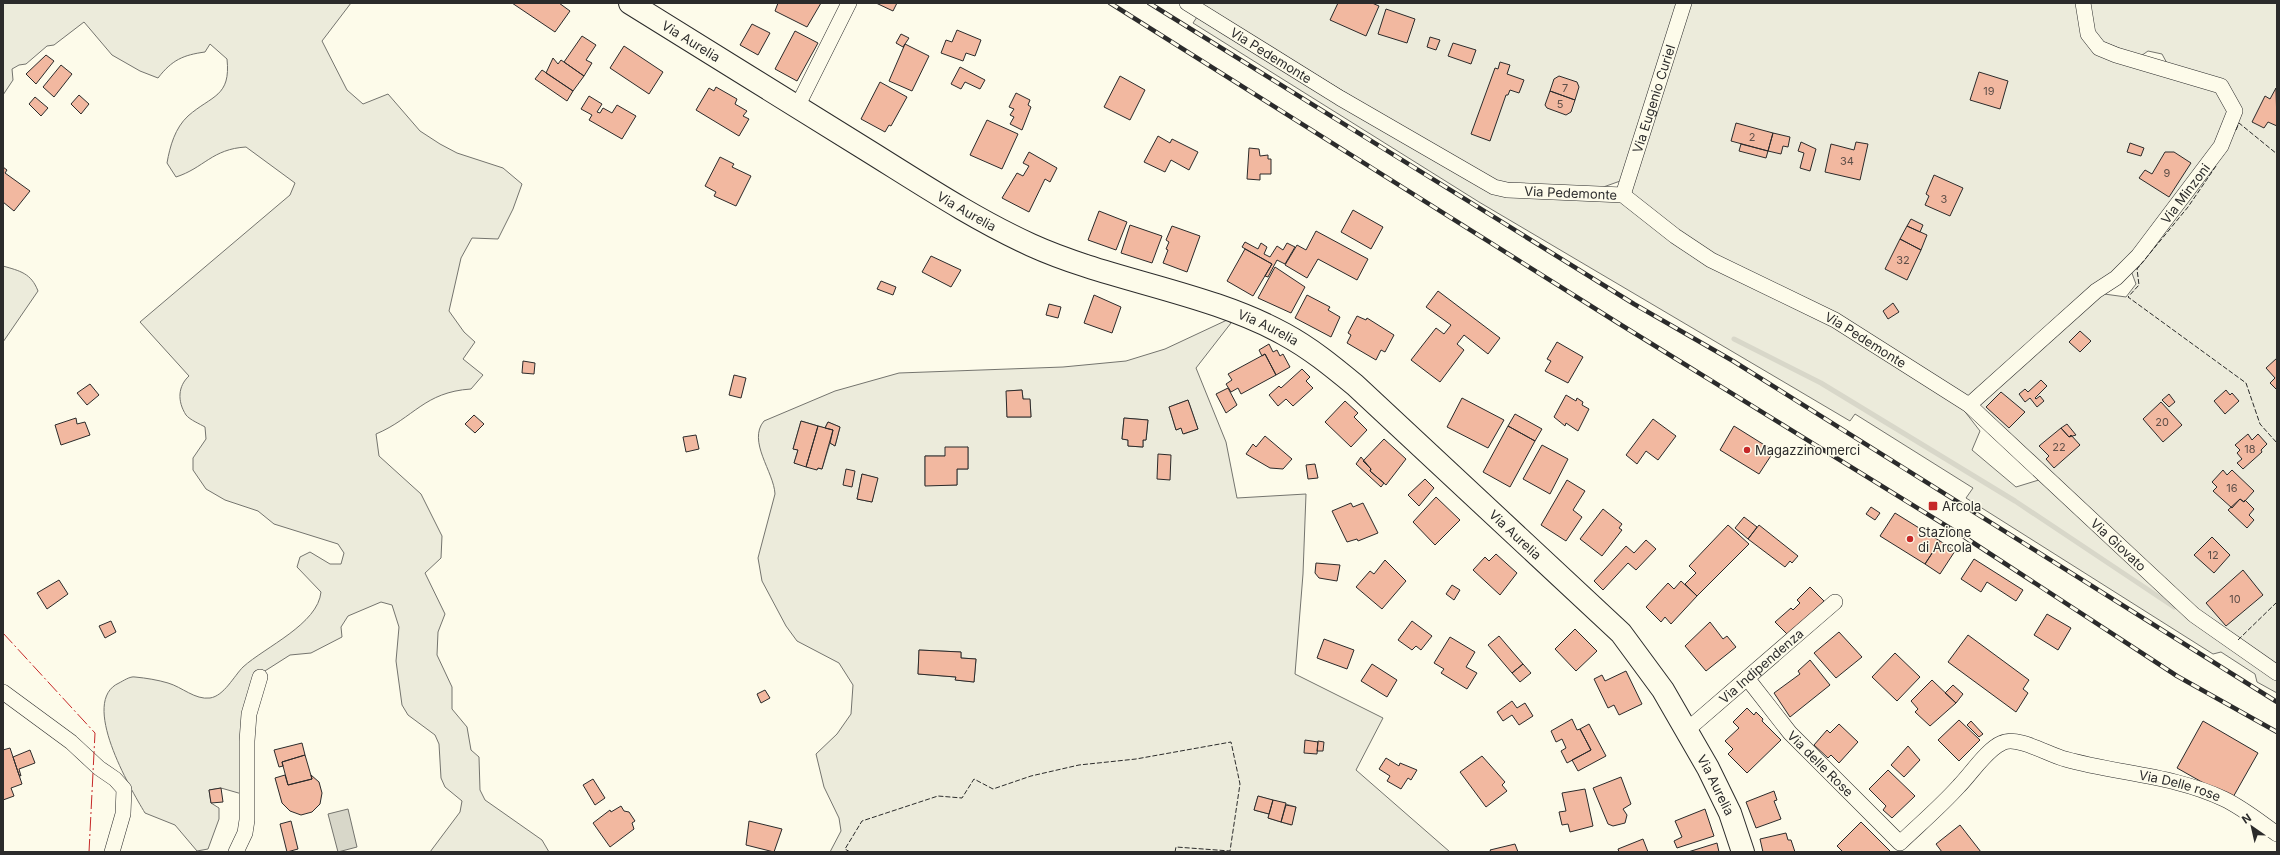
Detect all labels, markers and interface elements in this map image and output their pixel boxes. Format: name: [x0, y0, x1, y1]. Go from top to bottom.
street label: Via Aurelia: [659, 17, 723, 65]
street label: Via Pedemonte: [1227, 24, 1315, 87]
street label: Via Eugenio Curiel: [1629, 43, 1678, 155]
house number: 7: [1562, 81, 1568, 95]
house number: 19: [1983, 84, 1995, 98]
house number: 5: [1557, 97, 1564, 111]
house number: 2: [1749, 130, 1755, 144]
house number: 34: [1840, 154, 1854, 168]
street label: Via Minzoni: [2157, 160, 2213, 227]
house number: 9: [2164, 166, 2171, 180]
street label: Via Pedemonte: [1524, 183, 1617, 203]
street label: Via Aurelia: [934, 188, 999, 234]
house number: 3: [1941, 192, 1948, 206]
house number: 32: [1896, 253, 1910, 267]
street label: Via Aurelia: [1236, 306, 1302, 349]
street label: Via Pedemonte: [1822, 308, 1909, 371]
house number: 20: [2155, 415, 2169, 429]
house number: 22: [2052, 440, 2066, 454]
place label: Magazzino merci: [1755, 442, 1860, 458]
house number: 18: [2244, 442, 2256, 456]
marker: Magazzino merci: [1742, 445, 1752, 455]
house number: 16: [2226, 481, 2238, 495]
place label: Arcola: [1942, 498, 1981, 514]
marker: Arcola: [1927, 500, 1939, 512]
street label: Via Aurelia: [1486, 506, 1545, 563]
street label: Via Giovato: [2088, 515, 2150, 575]
place label: Stazione di Arcola: [1918, 524, 1972, 555]
marker: Stazione di Arcola: [1905, 534, 1915, 544]
house number: 12: [2207, 548, 2219, 562]
house number: 10: [2229, 592, 2241, 606]
street label: Via Indipendenza: [1716, 625, 1807, 707]
street label: Via delle Rose: [1784, 727, 1857, 800]
street label: Via Aurelia: [1694, 752, 1738, 818]
street label: Via Delle rose: [2138, 767, 2223, 805]
north arrow: [2232, 807, 2272, 847]
text: N: [2239, 811, 2254, 827]

